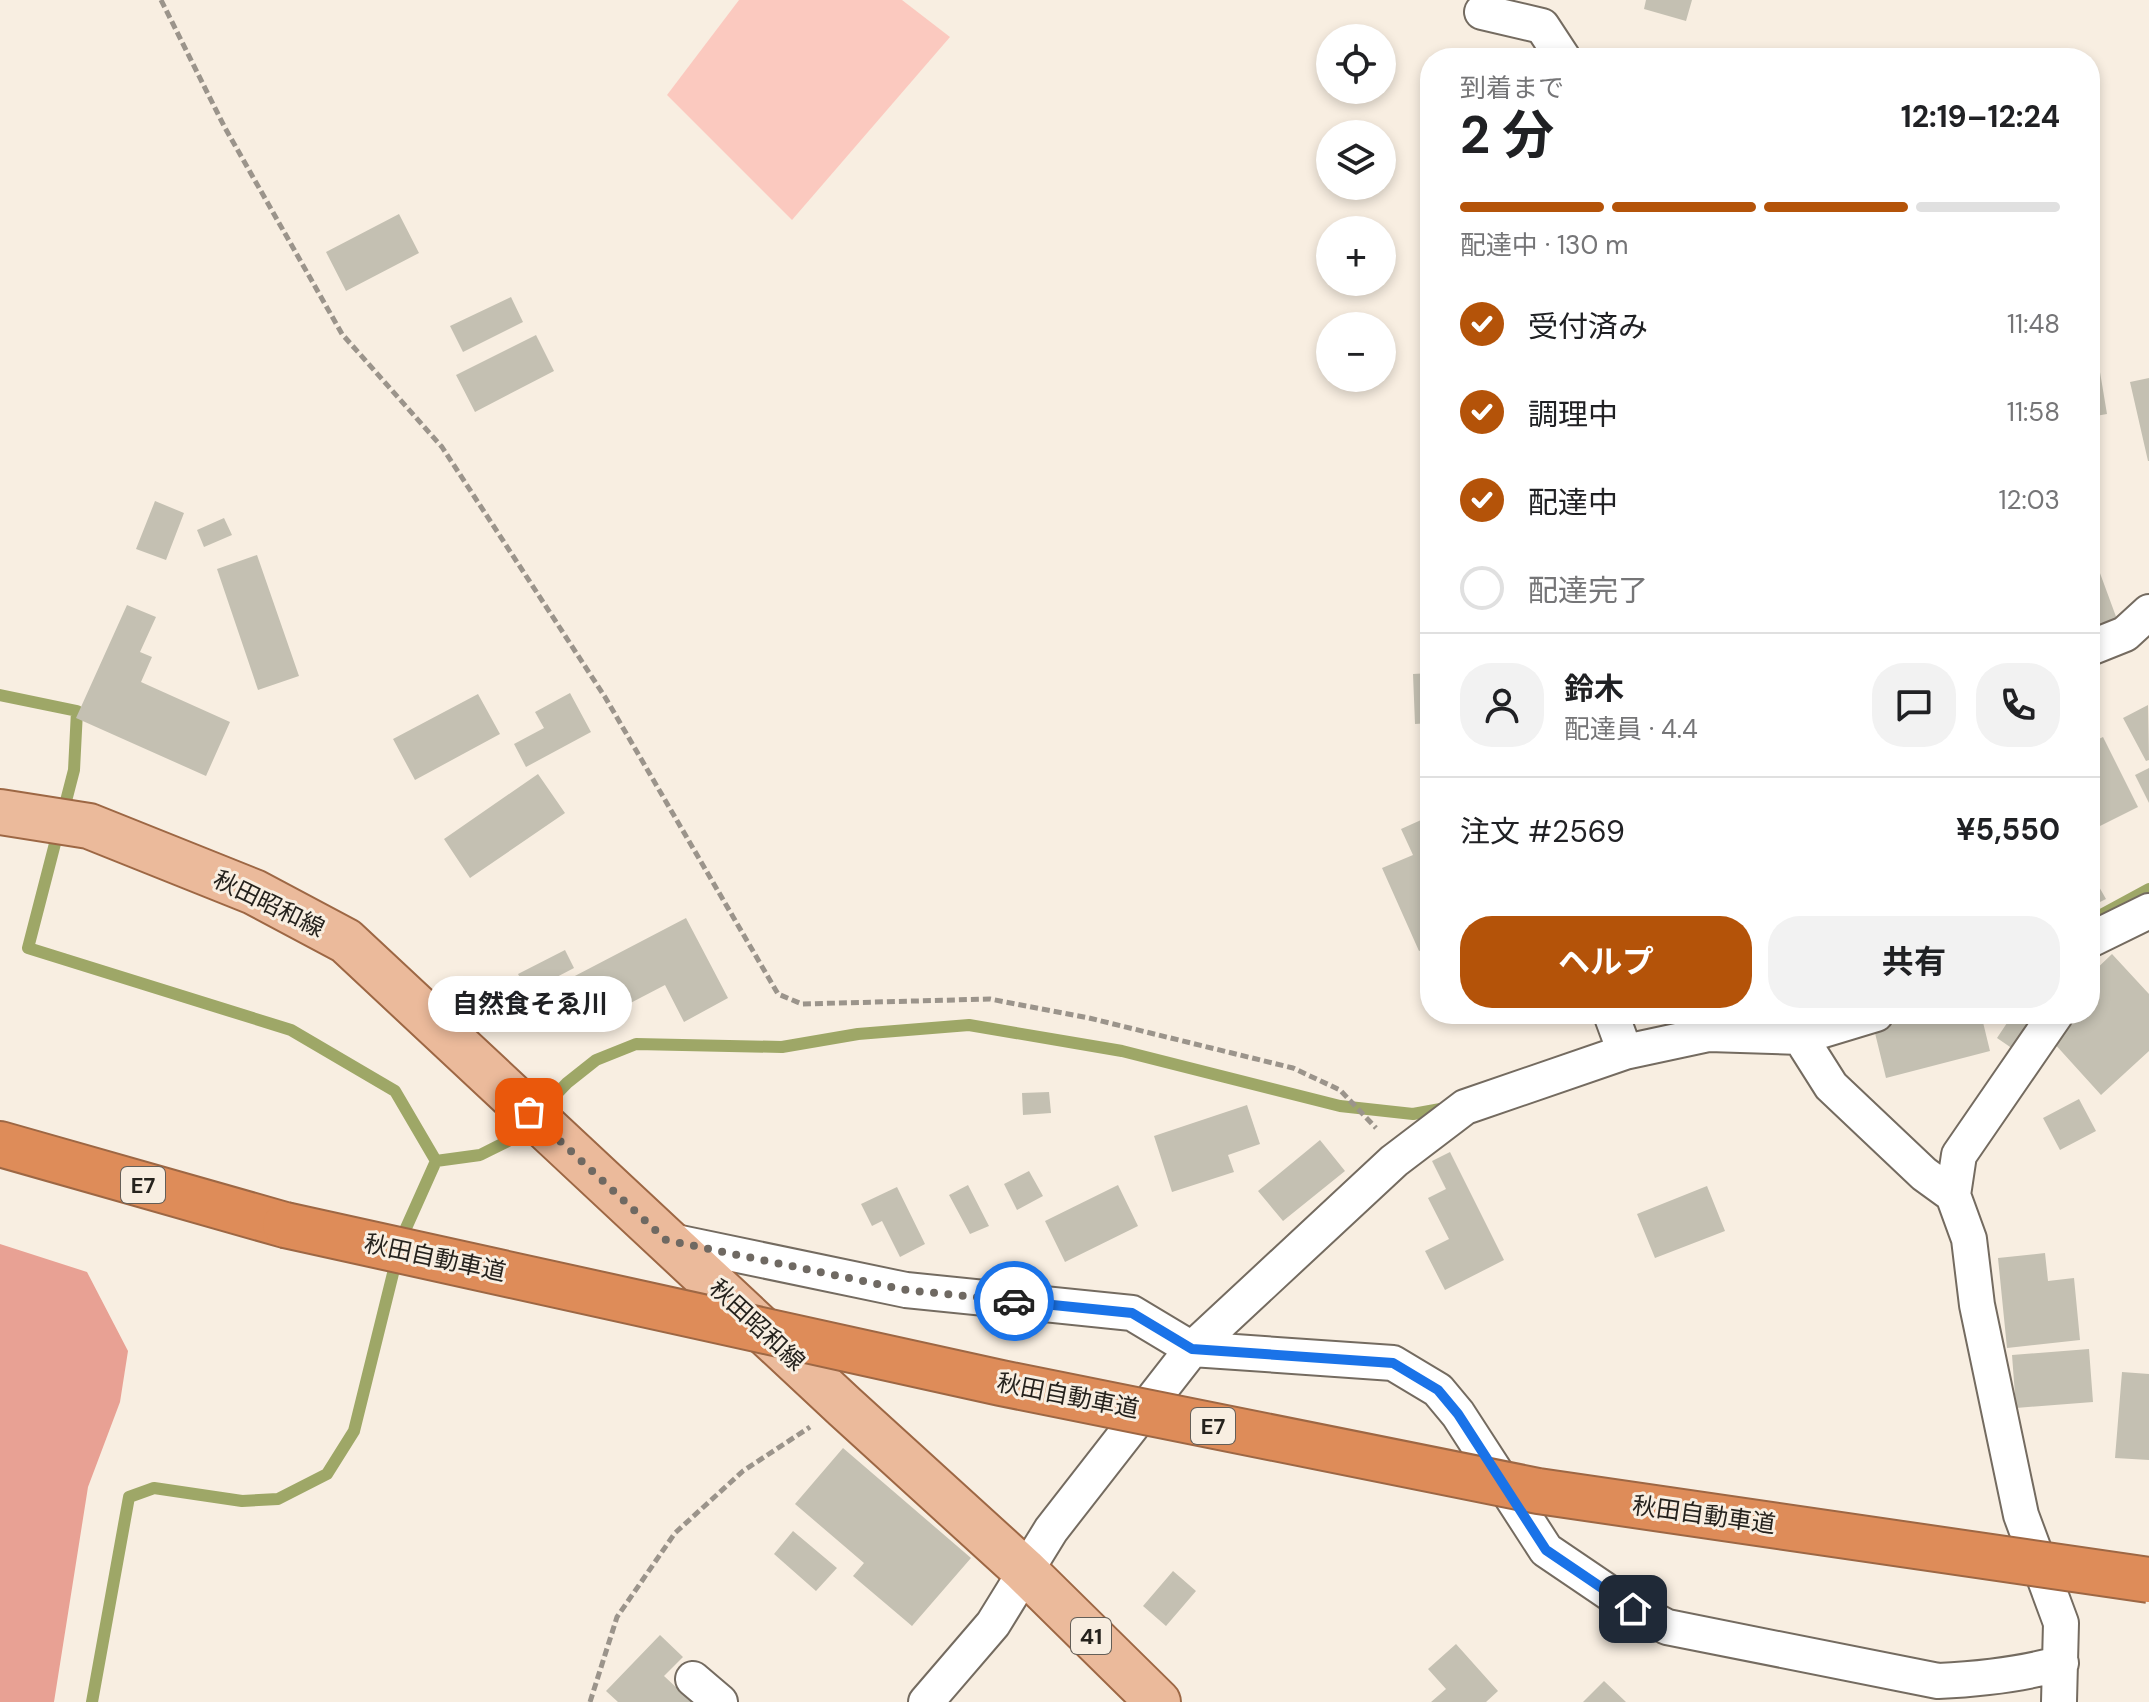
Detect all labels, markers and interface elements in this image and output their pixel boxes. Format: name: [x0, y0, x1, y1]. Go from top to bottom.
map controls: [1316, 24, 1396, 392]
button: locate: [1316, 24, 1396, 104]
text: 到着まで: [1460, 71, 1564, 105]
text: 12:19–12:24: [1901, 97, 2060, 136]
text: 2 分: [1460, 101, 1554, 169]
button: layers: [1316, 120, 1396, 200]
button: +: [1316, 216, 1396, 296]
text: 配達中 · 130 m: [1460, 228, 1628, 262]
icon: check: [1460, 302, 1504, 346]
text: 受付済み: [1528, 307, 1648, 346]
text: 11:48: [2007, 307, 2060, 341]
button: −: [1316, 312, 1396, 392]
icon: check: [1460, 390, 1504, 434]
text: 調理中: [1528, 395, 1618, 434]
text: 11:58: [2007, 395, 2060, 429]
icon: check: [1460, 478, 1504, 522]
text: 配達中: [1528, 483, 1618, 522]
text: 12:03: [1999, 483, 2060, 517]
text: 配達完了: [1528, 571, 1648, 610]
button: person: [1460, 663, 1544, 747]
button: chat: [1872, 663, 1956, 747]
button: phone: [1976, 663, 2060, 747]
text: 鈴木: [1564, 669, 1624, 708]
text: 配達員 · 4.4: [1564, 712, 1698, 746]
text: ¥5,550: [1956, 810, 2060, 849]
text: 注文 #2569: [1460, 812, 1625, 851]
street label: 秋田昭和線: [208, 863, 330, 944]
button: ヘルプ: [1460, 916, 1752, 1008]
button: 共有: [1768, 916, 2060, 1008]
callout: 自然食そゑ川: [427, 976, 631, 1032]
text: 自然食そゑ川: [452, 987, 608, 1021]
pin: [495, 1078, 563, 1146]
icon: bag: [507, 1090, 551, 1134]
road number: E7: [121, 1167, 165, 1203]
street label: 秋田自動車道: [361, 1227, 509, 1288]
courier: [974, 1261, 1054, 1341]
street label: 秋田昭和線: [703, 1272, 812, 1377]
icon: car: [992, 1279, 1036, 1323]
street label: 秋田自動車道: [994, 1367, 1142, 1424]
road number: E7: [1191, 1408, 1235, 1444]
street label: 秋田自動車道: [1631, 1489, 1778, 1540]
pin: [1599, 1575, 1667, 1643]
icon: home: [1611, 1587, 1655, 1631]
road number: 41: [1071, 1618, 1111, 1654]

